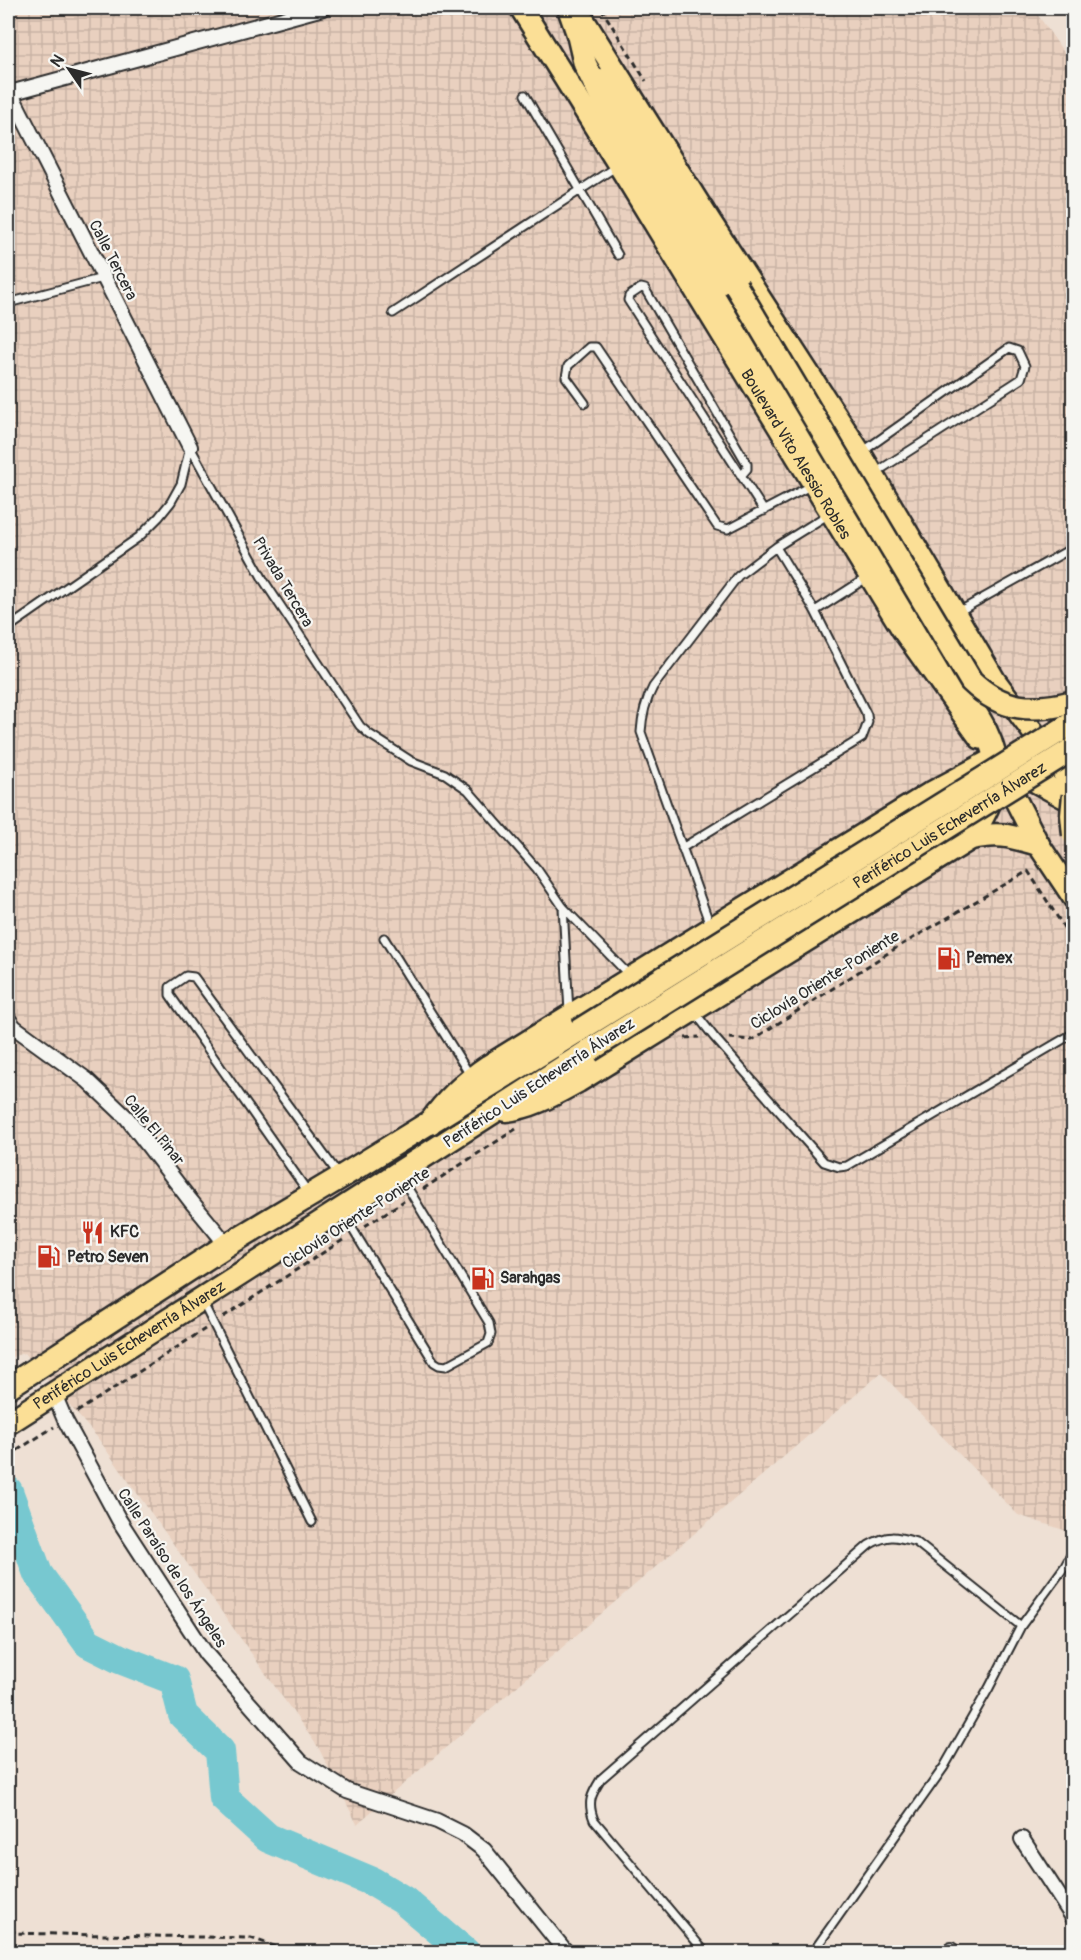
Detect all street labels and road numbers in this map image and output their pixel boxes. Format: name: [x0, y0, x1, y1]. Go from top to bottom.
street label: Calle Tercera: [84, 217, 142, 303]
street label: Boulevard Vito Alessio Robles: [736, 366, 855, 543]
street label: Privada Tercera: [248, 533, 318, 631]
street label: Periférico Luis Echeverría Álvarez: [849, 758, 1050, 893]
street label: Ciclovía Oriente-Poniente: [747, 926, 903, 1034]
street label: Periférico Luis Echeverría Álvarez: [440, 1014, 638, 1152]
street label: Calle El Pinar: [119, 1090, 189, 1170]
street label: Ciclovía Oriente-Poniente: [279, 1163, 434, 1273]
street label: Periférico Luis Echeverría Álvarez: [29, 1276, 229, 1414]
street label: Calle Paraíso de los Ángeles: [113, 1485, 231, 1651]

